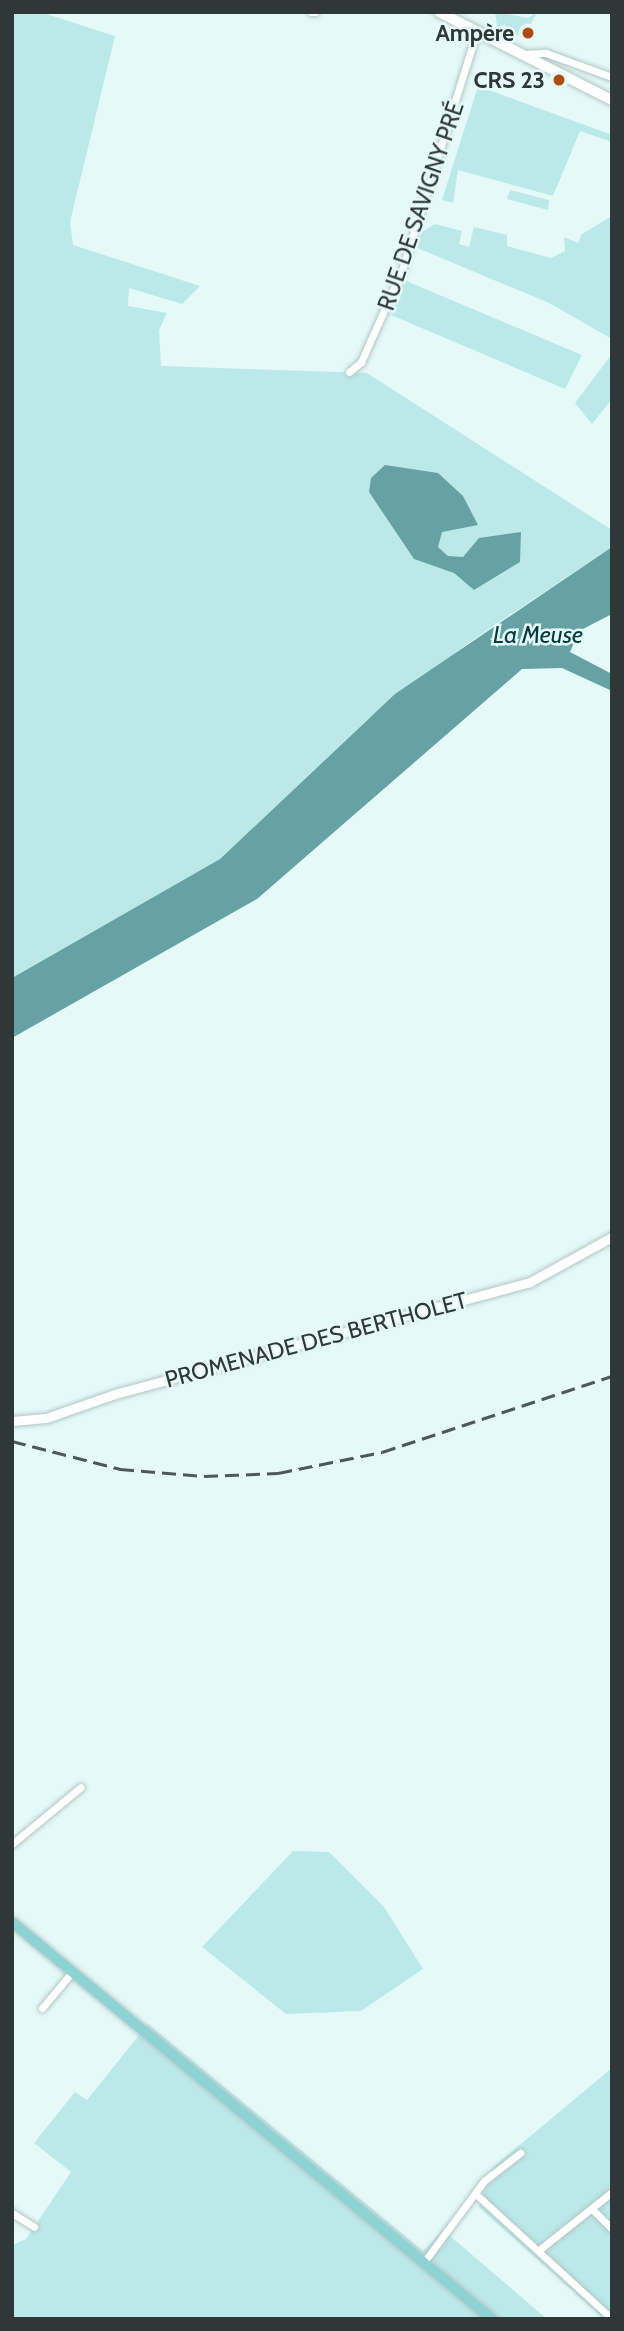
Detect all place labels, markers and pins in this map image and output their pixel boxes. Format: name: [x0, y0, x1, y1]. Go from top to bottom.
place label: Ampère: [435, 19, 514, 47]
marker: Ampère: [520, 25, 536, 41]
place label: CRS 23: [474, 66, 545, 94]
marker: CRS 23: [551, 72, 567, 88]

